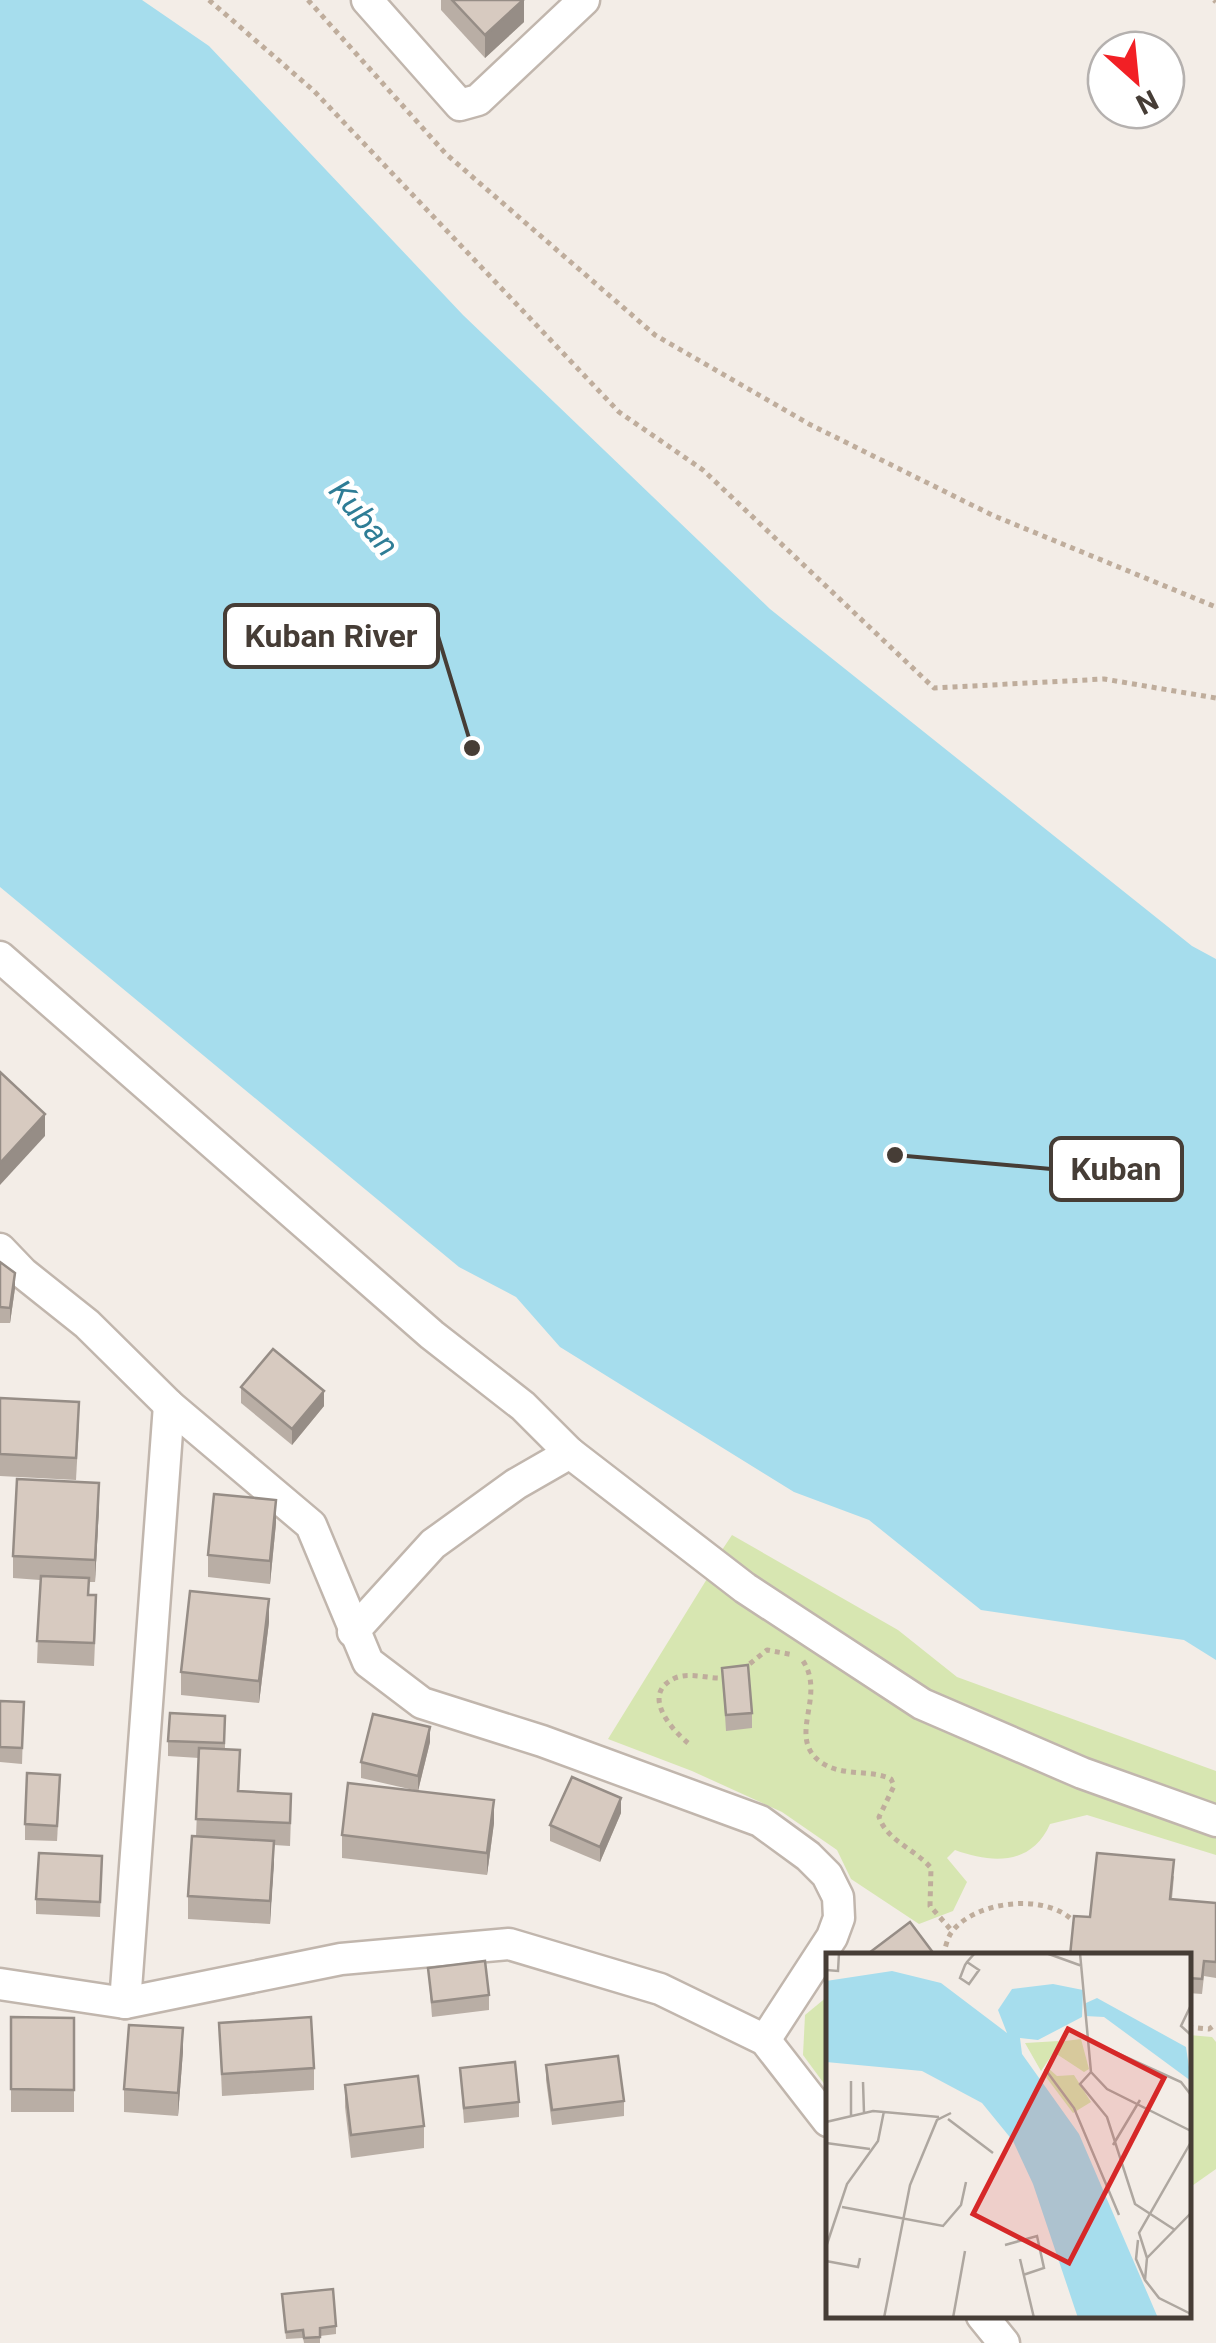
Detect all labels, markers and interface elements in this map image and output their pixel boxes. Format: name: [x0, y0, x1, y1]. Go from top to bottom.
north arrow: [1086, 30, 1186, 130]
text: N: [1131, 83, 1163, 121]
water label: Kuban: [321, 472, 407, 564]
callout: Kuban River: [225, 605, 438, 667]
text: Kuban River: [245, 617, 418, 655]
callout: Kuban: [1051, 1138, 1182, 1200]
text: Kuban: [1071, 1150, 1161, 1188]
inset map: [826, 1953, 1191, 2318]

